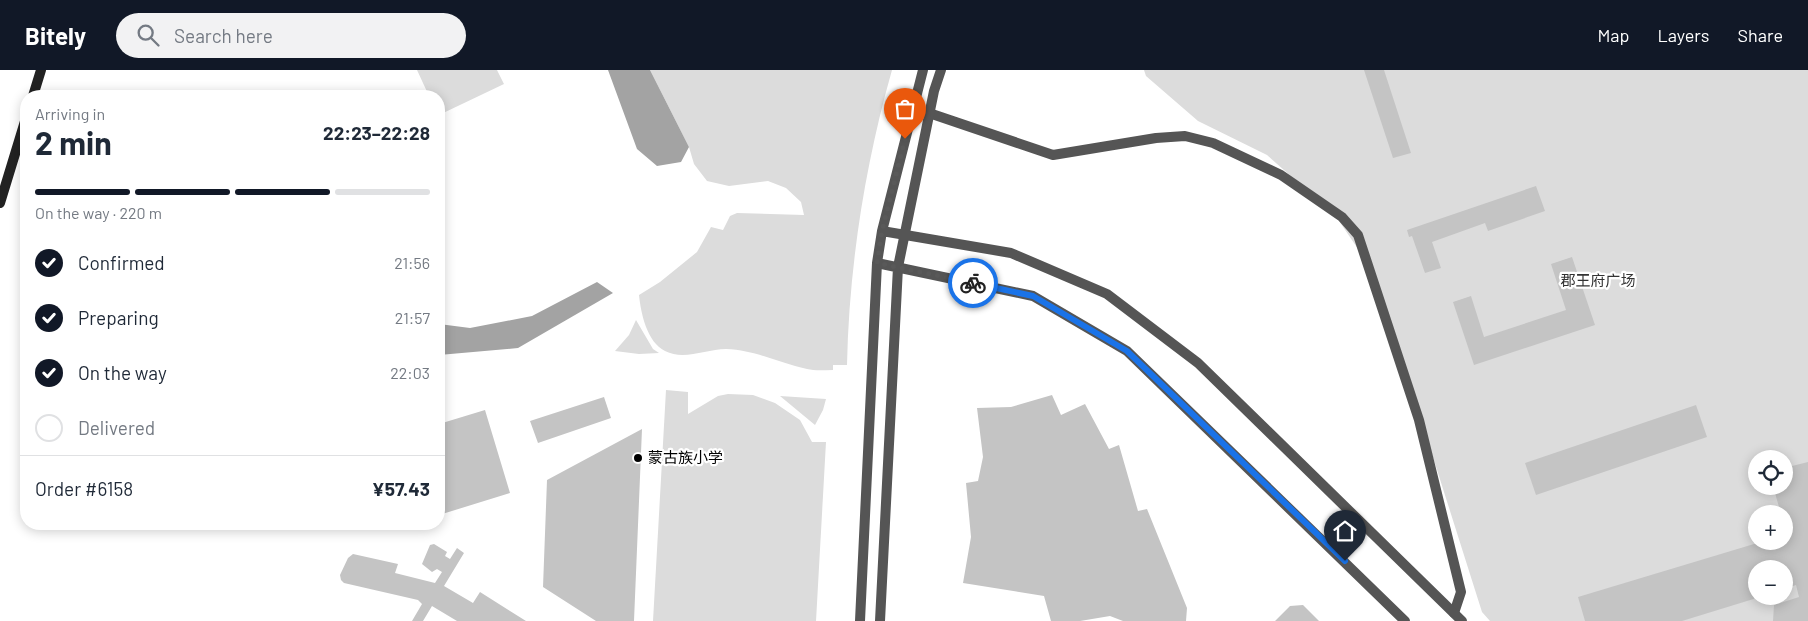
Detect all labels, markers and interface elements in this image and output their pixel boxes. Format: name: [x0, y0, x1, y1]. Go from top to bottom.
search box: [116, 13, 466, 58]
text: Bitely: [25, 21, 86, 50]
icon: search: [134, 21, 162, 49]
text: Search here: [174, 24, 273, 47]
text: Map: [1597, 24, 1629, 46]
text: Layers: [1657, 24, 1710, 46]
text: Share: [1738, 24, 1783, 46]
pin: [884, 88, 926, 139]
icon: bag: [891, 95, 919, 123]
text: Arriving in: [35, 104, 105, 123]
text: 22:23–22:28: [323, 121, 430, 144]
text: 2 min: [35, 123, 112, 161]
text: On the way · 220 m: [35, 203, 162, 222]
icon: check: [35, 249, 63, 277]
text: Confirmed: [78, 251, 165, 274]
text: 21:56: [394, 253, 430, 272]
courier: [948, 258, 998, 308]
icon: bike: [959, 269, 987, 297]
park label: 郡王府广场: [1560, 271, 1636, 289]
icon: check: [35, 304, 63, 332]
text: Preparing: [78, 306, 159, 329]
text: 21:57: [395, 308, 430, 327]
icon: check: [35, 359, 63, 387]
text: On the way: [78, 361, 167, 384]
text: 22:03: [390, 363, 430, 382]
text: Delivered: [78, 416, 155, 439]
place label: 蒙古族小学: [648, 448, 723, 466]
map controls: [1748, 450, 1793, 605]
button: locate: [1748, 450, 1793, 495]
marker: 蒙古族小学: [632, 452, 644, 464]
text: Order #6158: [35, 477, 133, 500]
text: ¥57.43: [372, 477, 430, 500]
button: +: [1748, 505, 1793, 550]
pin: [1324, 510, 1366, 561]
icon: home: [1331, 517, 1359, 545]
button: −: [1748, 560, 1793, 605]

